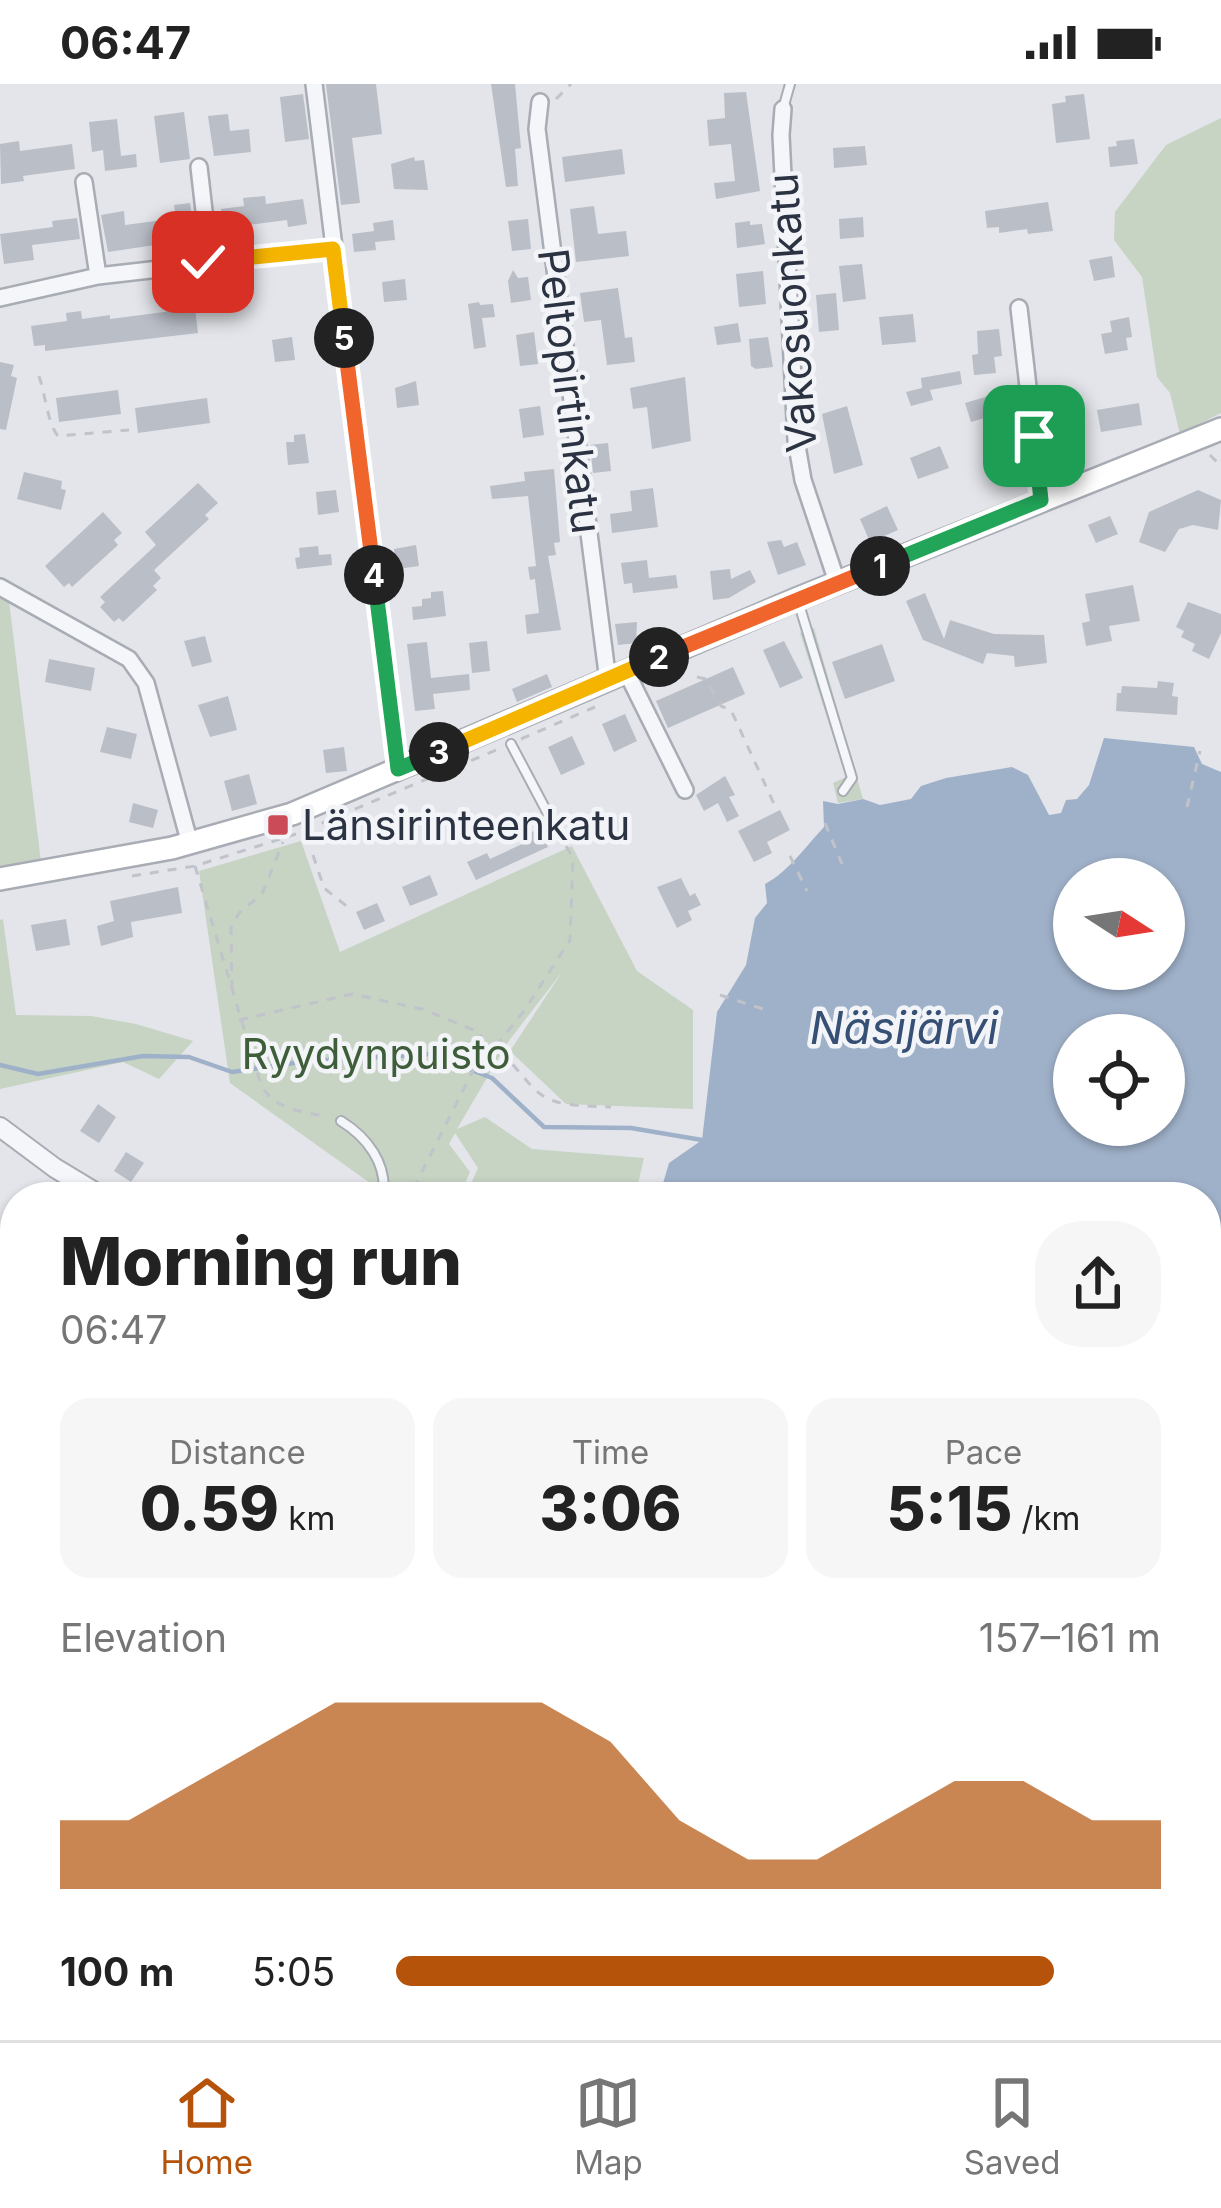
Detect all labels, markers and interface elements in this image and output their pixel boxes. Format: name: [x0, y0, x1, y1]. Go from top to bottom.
text: 06:47: [60, 15, 191, 70]
street label: Vakosuonkatu: [756, 172, 827, 454]
pin: [152, 211, 254, 313]
icon: check: [170, 229, 236, 295]
street label: Peltopirtinkatu: [528, 246, 613, 536]
pin: 5: [314, 308, 374, 368]
text: 5: [333, 318, 355, 358]
pin: [983, 385, 1085, 487]
icon: arrive: [1001, 403, 1067, 469]
pin: 1: [850, 536, 910, 596]
pin: 4: [344, 545, 404, 605]
text: 1: [873, 546, 887, 586]
text: 4: [363, 555, 385, 595]
pin: 2: [629, 627, 689, 687]
text: 2: [649, 637, 669, 677]
pin: 3: [409, 722, 469, 782]
text: 3: [428, 732, 450, 772]
place label: Länsirinteenkatu: [302, 799, 630, 850]
marker: Länsirinteenkatu: [265, 812, 291, 838]
north arrow: [1053, 858, 1185, 990]
map controls: [1053, 858, 1185, 1146]
water label: Näsijärvi: [810, 1000, 999, 1055]
button: locate: [1053, 1014, 1185, 1146]
park label: Ryydynpuisto: [241, 1028, 511, 1079]
text: Morning run: [60, 1221, 462, 1301]
button: share: [1035, 1221, 1161, 1347]
text: 06:47: [60, 1306, 167, 1353]
text: Distance: [169, 1432, 306, 1472]
text: Time: [572, 1432, 649, 1472]
text: Pace: [945, 1432, 1022, 1472]
text: 0.59: [140, 1472, 279, 1544]
text: 3:06: [540, 1472, 681, 1544]
text: 5:15: [886, 1472, 1012, 1544]
text: km: [279, 1498, 335, 1538]
text: /km: [1012, 1498, 1081, 1538]
text: Elevation: [60, 1614, 227, 1661]
text: 157–161 m: [979, 1614, 1161, 1661]
text: 100 m: [60, 1948, 174, 1995]
text: 5:05: [252, 1948, 335, 1995]
tab: Home: [161, 2070, 253, 2182]
tab: Map: [574, 2070, 643, 2182]
tab: Saved: [964, 2070, 1060, 2182]

